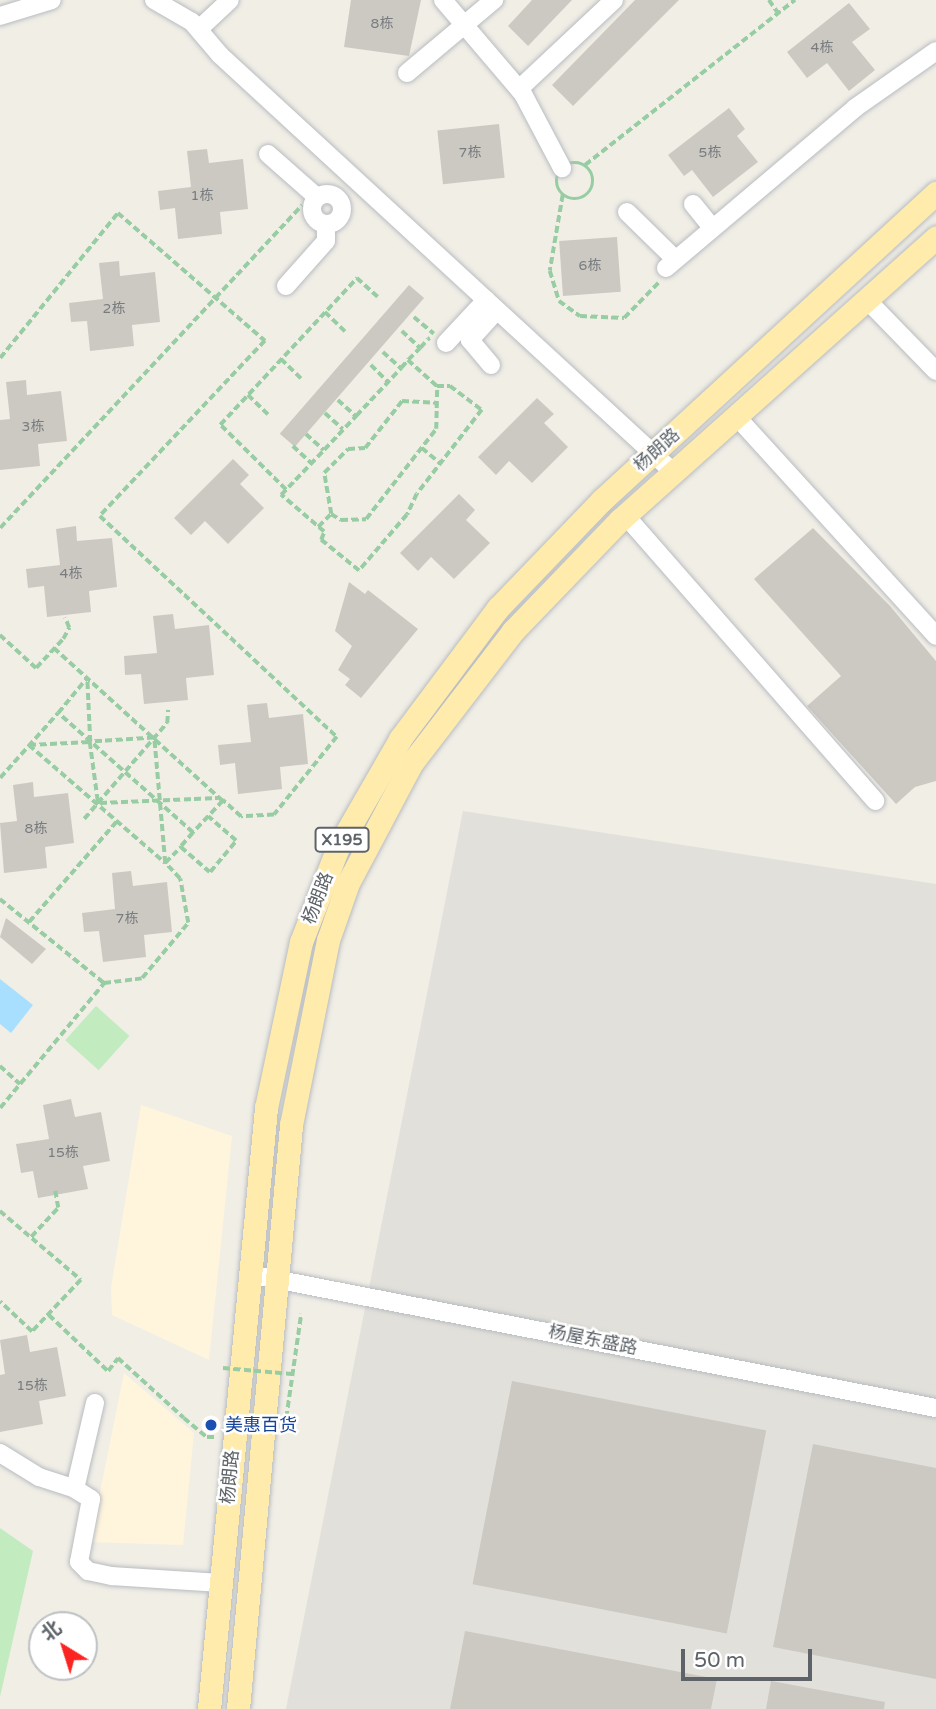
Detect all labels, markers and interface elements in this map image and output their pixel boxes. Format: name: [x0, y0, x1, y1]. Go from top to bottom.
house number: 8栋: [371, 16, 393, 32]
house number: 4栋: [811, 40, 833, 56]
house number: 7栋: [459, 145, 481, 161]
house number: 5栋: [699, 145, 721, 161]
house number: 1栋: [191, 188, 213, 204]
house number: 6栋: [579, 258, 601, 274]
house number: 2栋: [103, 301, 125, 317]
house number: 3栋: [22, 419, 44, 435]
street label: 杨朗路: [630, 424, 684, 476]
house number: 4栋: [60, 566, 82, 582]
house number: 8栋: [25, 821, 47, 837]
road number: X195: [314, 828, 370, 852]
street label: 杨朗路: [298, 869, 338, 927]
house number: 7栋: [116, 911, 138, 927]
house number: 15栋: [47, 1145, 79, 1161]
street label: 杨屋东盛路: [547, 1321, 639, 1359]
house number: 15栋: [16, 1378, 48, 1394]
place label: 美惠百货: [225, 1414, 297, 1436]
marker: 美惠百货: [203, 1417, 219, 1433]
street label: 杨朗路: [217, 1449, 243, 1505]
north arrow: [28, 1611, 98, 1681]
text: 北: [37, 1617, 66, 1646]
scale bar: [684, 1636, 815, 1680]
text: 50 m: [694, 1648, 745, 1673]

